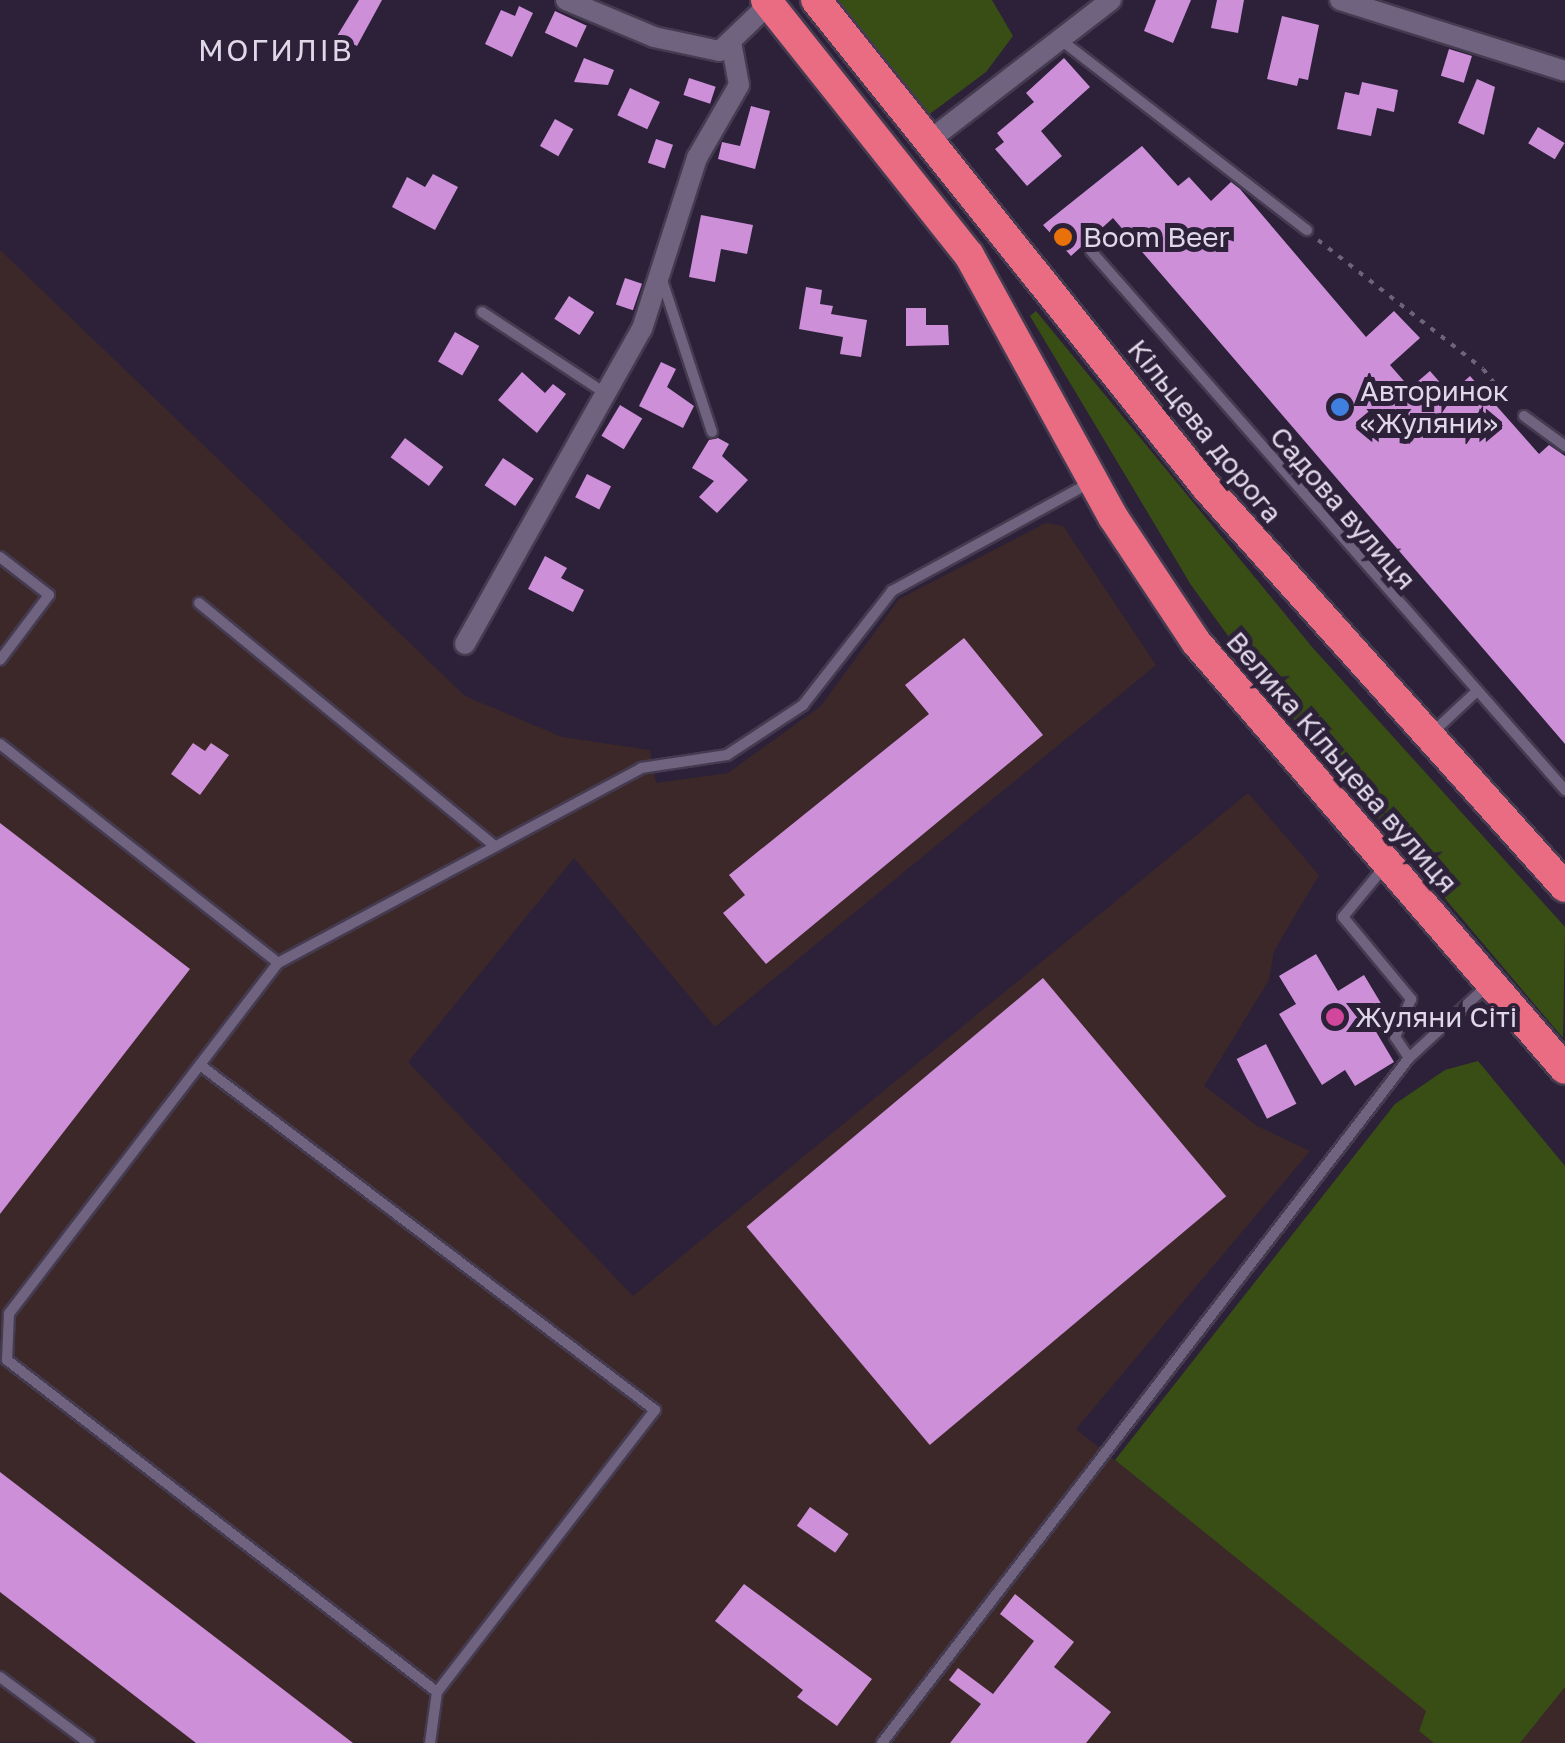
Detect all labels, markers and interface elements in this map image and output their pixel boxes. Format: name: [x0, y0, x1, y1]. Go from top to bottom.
district label: МОГИЛІВ: [198, 32, 354, 68]
place label: Boom Beer: [1083, 220, 1229, 254]
marker: Boom Beer: [1052, 226, 1074, 248]
street label: Кільцева дорога: [1121, 332, 1289, 530]
place label: Авторинок «Жуляни»: [1360, 374, 1509, 440]
marker: Авторинок «Жуляни»: [1329, 396, 1351, 418]
street label: Садова вулиця: [1263, 420, 1423, 596]
street label: Велика Кільцева вулиця: [1220, 625, 1464, 899]
place label: Жуляни Сіті: [1355, 1000, 1517, 1034]
marker: Жуляни Сіті: [1324, 1006, 1346, 1028]

